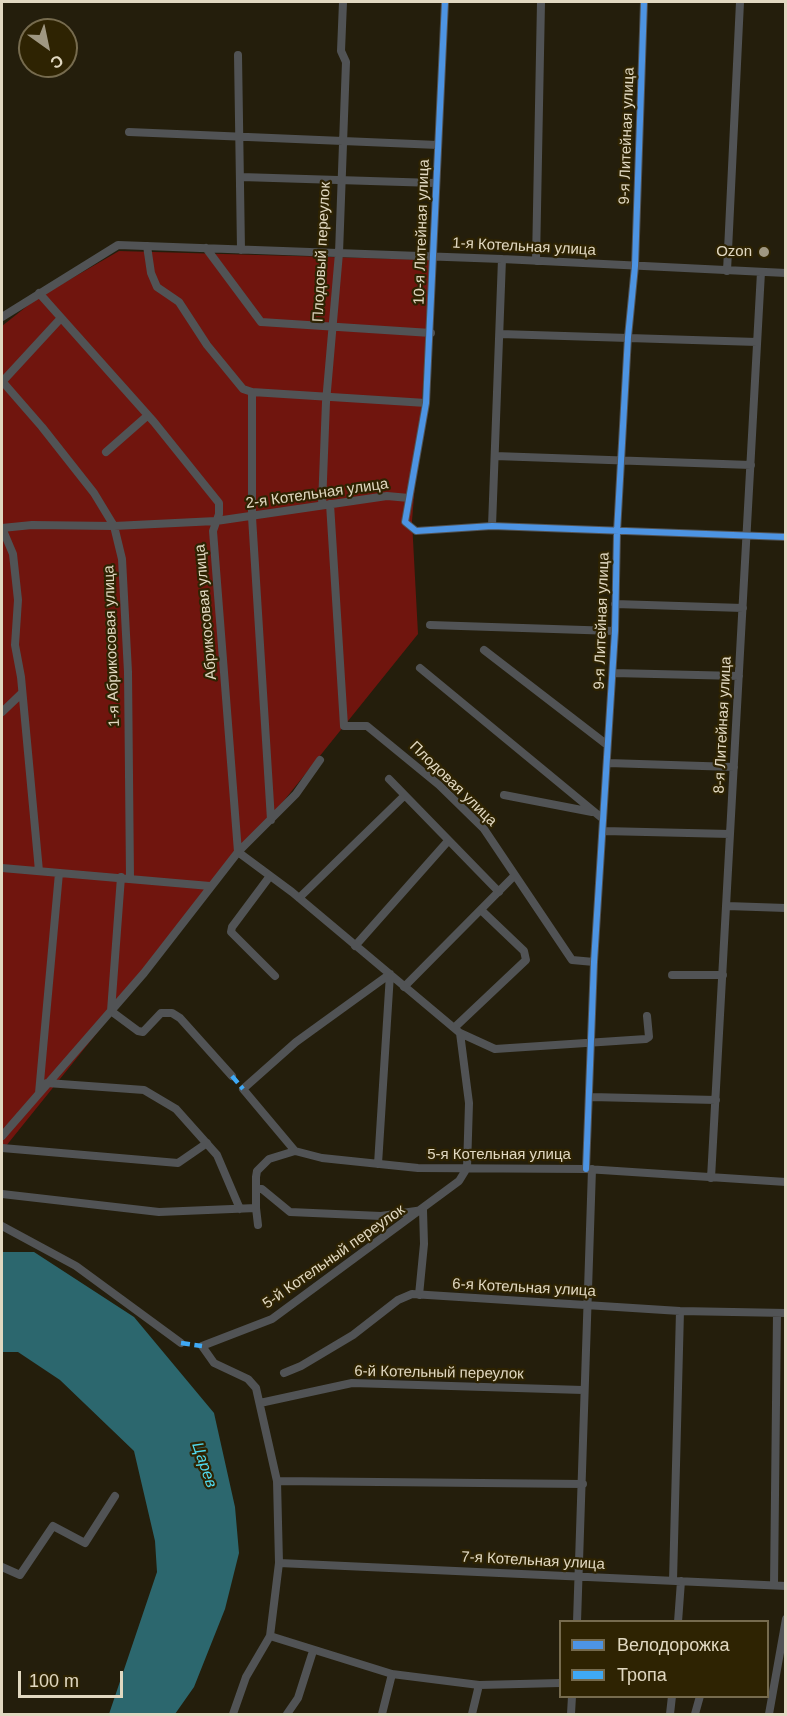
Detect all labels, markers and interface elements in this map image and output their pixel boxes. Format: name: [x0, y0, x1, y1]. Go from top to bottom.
north arrow: [18, 18, 78, 78]
text: С: [48, 52, 66, 72]
street label: 9-я Литейная улица: [616, 67, 638, 205]
street label: 10-я Литейная улица: [410, 159, 434, 305]
street label: Плодовый переулок: [309, 182, 335, 322]
street label: 1-я Котельная улица: [452, 234, 596, 260]
place label: Ozon: [716, 243, 752, 261]
marker: Ozon: [757, 245, 771, 259]
street label: 2-я Котельная улица: [245, 475, 389, 513]
street label: Абрикосовая улица: [191, 543, 221, 681]
street label: 9-я Литейная улица: [591, 552, 613, 690]
street label: 1-я Абрикосовая улица: [100, 565, 124, 727]
street label: 8-я Литейная улица: [710, 656, 736, 794]
street label: Плодовая улица: [406, 738, 500, 830]
street label: 5-я Котельная улица: [427, 1146, 571, 1164]
street label: 5-й Котельный переулок: [259, 1201, 409, 1313]
street label: 6-я Котельная улица: [452, 1275, 596, 1301]
street label: 6-й Котельный переулок: [354, 1363, 524, 1383]
water label: Царев: [187, 1440, 221, 1490]
street label: 7-я Котельная улица: [461, 1548, 605, 1574]
legend: [559, 1620, 769, 1698]
text: Велодорожка: [617, 1635, 729, 1655]
scale bar: [21, 1659, 126, 1697]
text: Тропа: [617, 1665, 667, 1685]
text: 100 m: [29, 1671, 79, 1691]

